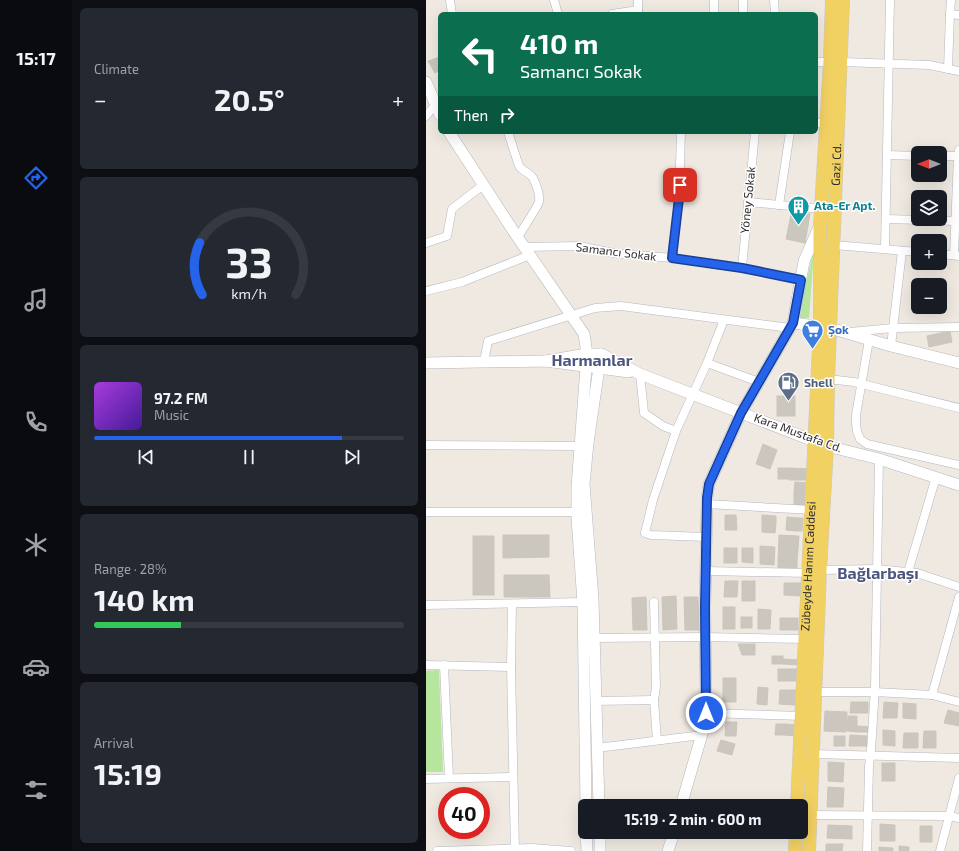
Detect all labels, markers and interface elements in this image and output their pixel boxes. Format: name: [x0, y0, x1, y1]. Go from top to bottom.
text: 410 m: [520, 26, 598, 60]
icon: left: [454, 28, 506, 80]
text: 15:17: [16, 47, 56, 69]
text: Samancı Sokak: [520, 60, 642, 82]
text: Climate: [94, 61, 139, 77]
text: 20.5°: [214, 81, 285, 117]
text: −: [94, 86, 107, 112]
text: +: [392, 86, 404, 112]
icon: right: [496, 104, 518, 126]
text: Then: [454, 106, 488, 124]
street label: Gazi Cd.: [828, 143, 843, 186]
north arrow: [911, 146, 947, 182]
map controls: [911, 146, 947, 314]
icon: directions: [22, 164, 50, 192]
street label: Yöney Sokak: [737, 166, 757, 234]
pin: [663, 168, 697, 202]
icon: arrive: [669, 174, 691, 196]
button: layers: [911, 190, 947, 226]
building icon: Ata-Er Apt.: [785, 193, 811, 226]
place label: Ata-Er Apt.: [814, 198, 875, 212]
button: +: [911, 234, 947, 270]
text: 33: [225, 236, 273, 286]
street label: Samancı Sokak: [575, 239, 657, 263]
button: −: [911, 278, 947, 314]
text: km/h: [231, 284, 267, 301]
icon: music: [22, 286, 50, 314]
supermarket icon: Şok: [800, 317, 826, 350]
place label: Şok: [828, 322, 849, 337]
district label: Harmanlar: [551, 350, 633, 369]
fuel station icon: Shell: [776, 370, 802, 403]
place label: Shell: [804, 375, 833, 389]
text: 97.2 FM: [154, 389, 208, 407]
text: Music: [154, 407, 189, 423]
icon: phone: [22, 408, 50, 436]
street label: Kara Mustafa Cd.: [752, 410, 844, 454]
icon: previous: [135, 446, 157, 468]
icon: pause: [238, 446, 260, 468]
icon: next: [341, 446, 363, 468]
street label: Zübeyde Hanım Caddesi: [797, 501, 818, 631]
icon: climate: [22, 531, 50, 559]
text: Range · 28%: [94, 561, 167, 577]
district label: Bağlarbaşı: [837, 563, 919, 584]
text: 140 km: [94, 581, 195, 617]
icon: car: [22, 653, 50, 681]
position arrow: [685, 692, 727, 734]
text: Arrival: [94, 735, 134, 751]
text: 15:19: [94, 755, 162, 791]
icon: filters: [22, 776, 50, 804]
speed limit sign: 40: [438, 787, 490, 839]
text: 15:19 · 2 min · 600 m: [625, 810, 762, 828]

